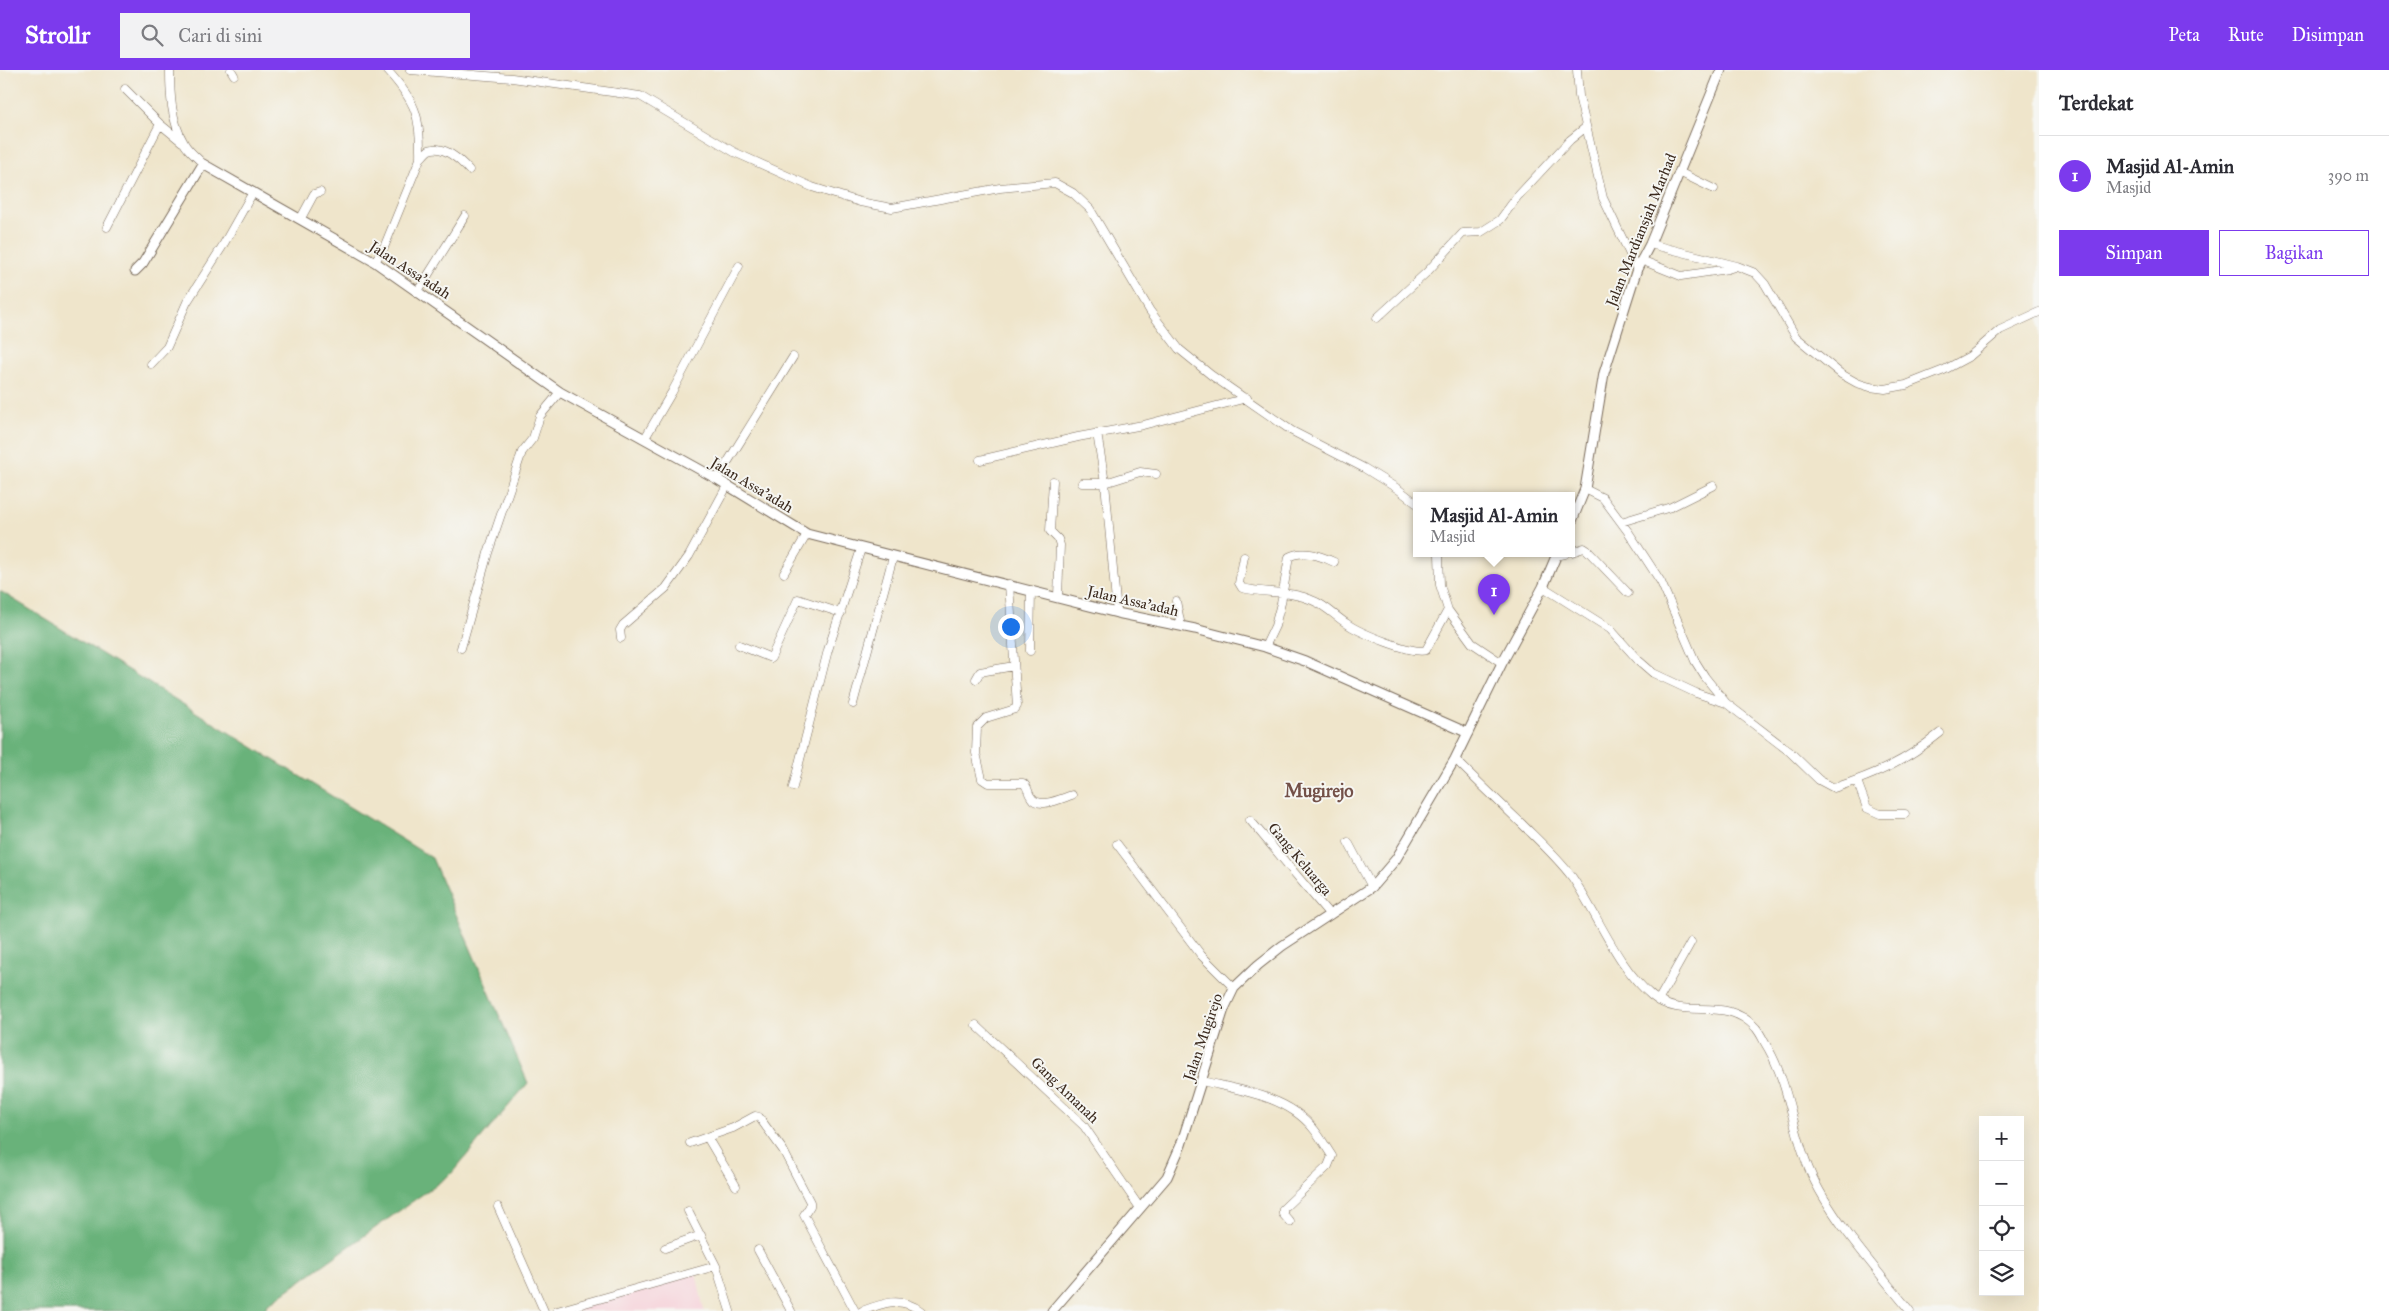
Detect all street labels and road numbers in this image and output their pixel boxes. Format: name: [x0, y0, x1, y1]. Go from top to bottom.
street label: Jalan Mardiansjah Marhad: [1601, 150, 1681, 312]
street label: Jalan Assa'adah: [364, 236, 455, 304]
street label: Jalan Assa'adah: [705, 452, 797, 518]
street label: Jalan Assa'adah: [1083, 581, 1181, 621]
street label: Gang Keluarga: [1264, 819, 1336, 900]
street label: Jalan Mugirejo: [1179, 991, 1227, 1085]
street label: Gang Amanah: [1027, 1053, 1103, 1127]

